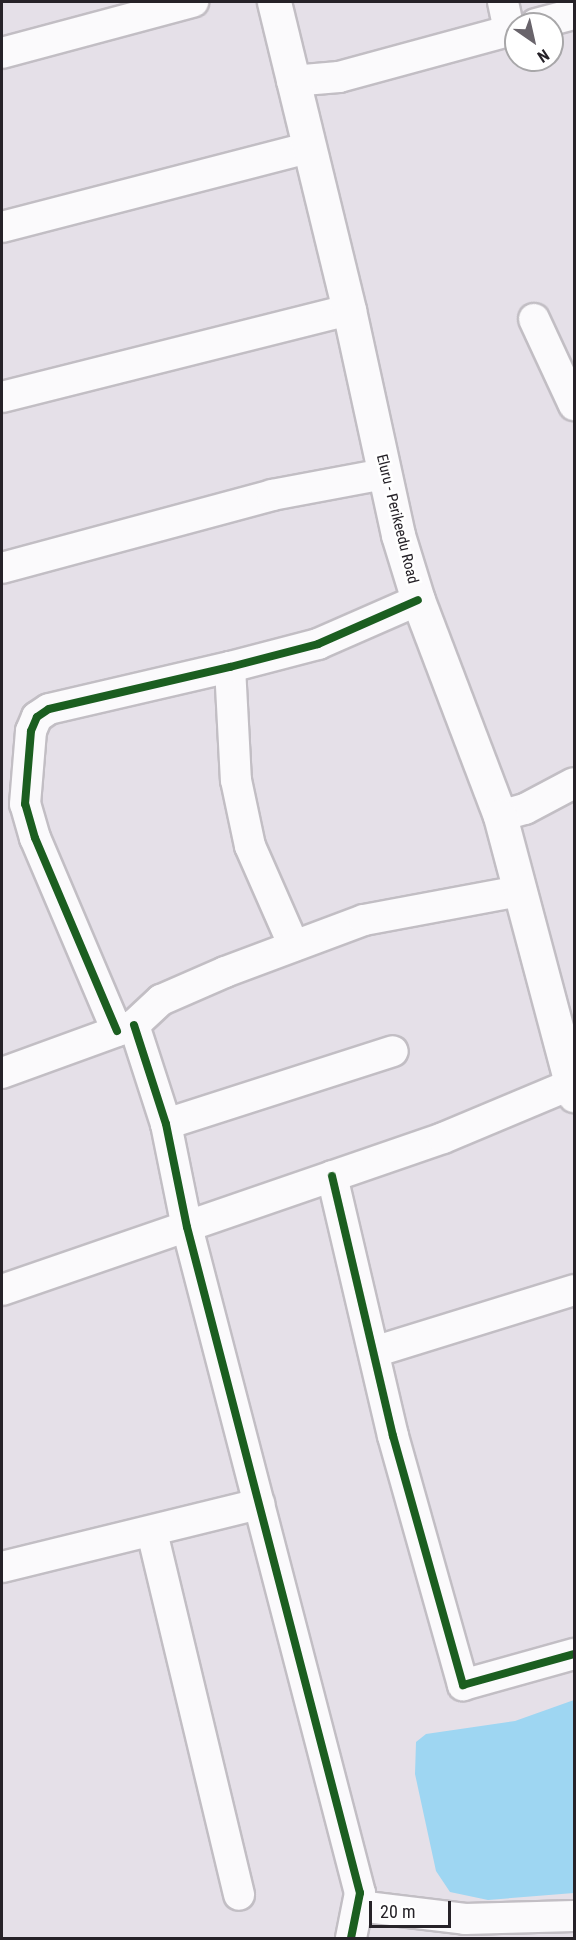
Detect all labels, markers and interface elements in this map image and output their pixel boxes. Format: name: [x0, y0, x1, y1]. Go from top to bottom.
north arrow: [504, 12, 564, 72]
text: N: [534, 45, 553, 66]
street label: Eluru - Perikeedu Road: [372, 452, 422, 586]
scale bar: [372, 1889, 454, 1927]
text: 20 m: [380, 1901, 415, 1922]

